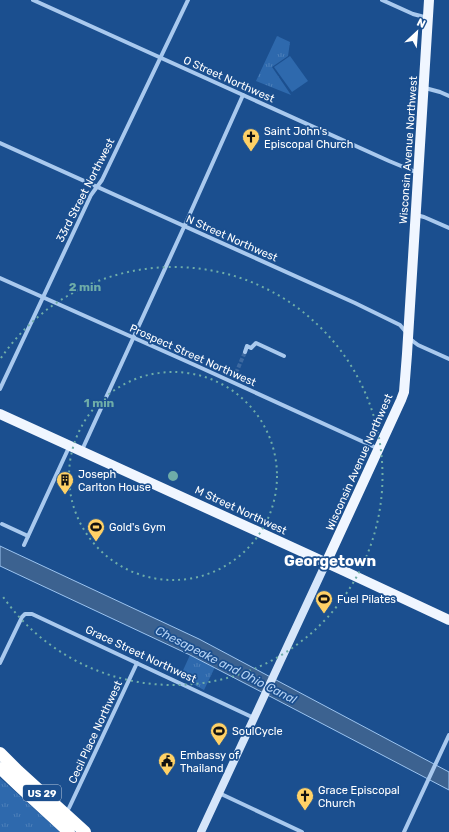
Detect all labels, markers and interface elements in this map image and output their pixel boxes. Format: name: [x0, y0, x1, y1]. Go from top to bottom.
north arrow: [397, 12, 437, 52]
text: N: [415, 16, 428, 31]
street label: O Street Northwest: [181, 53, 277, 106]
street label: Wisconsin Avenue Northwest: [397, 75, 420, 225]
place label: Saint John's Episcopal Church: [264, 125, 353, 151]
church icon: Saint John's Episcopal Church: [241, 127, 261, 152]
street label: 33rd Street Northwest: [54, 136, 118, 244]
street label: N Street Northwest: [184, 212, 280, 265]
text: 2 min: [69, 280, 102, 294]
street label: Prospect Street Northwest: [128, 322, 259, 390]
street label: Wisconsin Avenue Northwest: [323, 391, 396, 533]
text: 1 min: [84, 396, 115, 410]
place label: Joseph Carlton House: [78, 468, 151, 494]
centre of rings: [166, 469, 180, 483]
building icon: Joseph Carlton House: [55, 470, 75, 495]
street label: M Street Northwest: [193, 483, 289, 538]
sports icon: Gold's Gym: [86, 517, 106, 542]
place label: Gold's Gym: [109, 521, 166, 534]
district label: Georgetown: [284, 552, 376, 570]
sports icon: Fuel Pilates: [314, 589, 334, 614]
place label: Fuel Pilates: [337, 593, 396, 606]
street label: Grace Street Northwest: [83, 623, 199, 686]
water label: Chesapeake and Ohio Canal: [153, 623, 300, 707]
street label: Cecil Place Northwest: [66, 678, 125, 786]
sports icon: SoulCycle: [209, 721, 229, 746]
place label: SoulCycle: [232, 725, 283, 738]
place label: Embassy of Thailand: [180, 749, 240, 775]
public building icon: Embassy of Thailand: [157, 751, 177, 776]
place label: Grace Episcopal Church: [318, 784, 400, 810]
road number: US 29: [23, 785, 61, 801]
church icon: Grace Episcopal Church: [295, 786, 315, 811]

